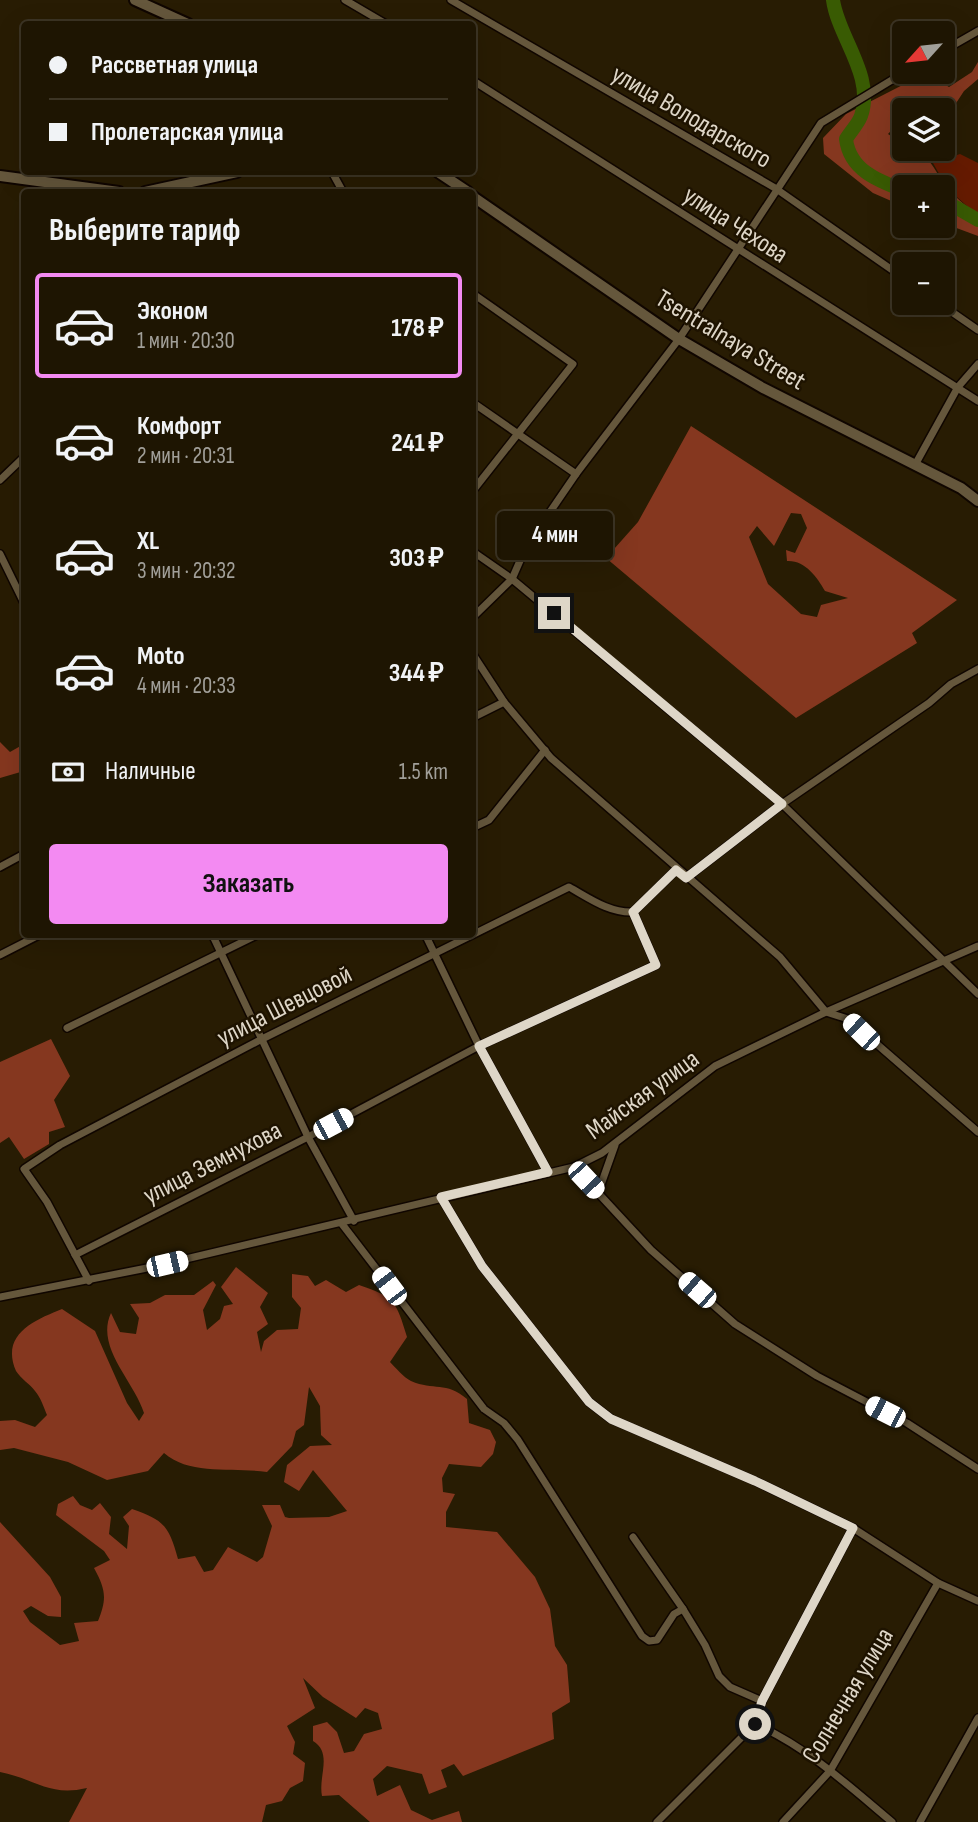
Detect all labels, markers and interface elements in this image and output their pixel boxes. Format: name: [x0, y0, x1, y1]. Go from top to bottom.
north arrow: [892, 21, 956, 84]
map controls: [892, 21, 955, 315]
text: Рассветная улица: [91, 50, 258, 81]
street label: улица Володарского: [606, 59, 777, 176]
button: layers: [892, 98, 955, 161]
text: Пролетарская улица: [91, 117, 284, 148]
button: +: [892, 175, 955, 238]
street label: улица Чехова: [677, 180, 793, 271]
text: Выберите тариф: [49, 211, 240, 250]
button: −: [892, 252, 955, 315]
street label: Tsentralnaya Street: [650, 283, 811, 397]
icon: car: [53, 294, 116, 357]
text: Эконом: [137, 296, 208, 327]
text: 178 ₽: [391, 313, 444, 344]
text: 1 мин · 20:30: [137, 327, 235, 355]
icon: car: [53, 409, 116, 472]
text: Комфорт: [137, 411, 221, 442]
text: 241 ₽: [391, 428, 444, 459]
text: 2 мин · 20:31: [137, 442, 234, 470]
callout: 4 мин: [496, 512, 612, 560]
text: 4 мин: [532, 521, 578, 549]
icon: car: [53, 524, 116, 587]
text: XL: [137, 526, 159, 557]
text: 303 ₽: [389, 543, 444, 574]
text: 3 мин · 20:32: [137, 557, 236, 585]
route end: [538, 597, 570, 629]
icon: car: [53, 639, 116, 702]
text: Moto: [137, 641, 185, 672]
text: 344 ₽: [389, 658, 444, 689]
text: 4 мин · 20:33: [137, 672, 236, 700]
icon: cash: [49, 753, 87, 791]
text: Наличные: [105, 756, 196, 787]
text: 1.5 km: [399, 758, 448, 786]
button: Заказать: [49, 844, 448, 924]
street label: улица Шевцовой: [212, 959, 357, 1054]
car: [839, 1010, 884, 1054]
street label: Майская улица: [580, 1044, 705, 1147]
car: [310, 1105, 357, 1143]
street label: улица Земнухова: [138, 1115, 287, 1211]
car: [564, 1157, 609, 1203]
car: [145, 1249, 190, 1279]
car: [368, 1263, 411, 1309]
car: [675, 1268, 720, 1312]
car: [862, 1393, 909, 1431]
street label: Солнечная улица: [796, 1623, 901, 1769]
route start: [739, 1708, 771, 1740]

